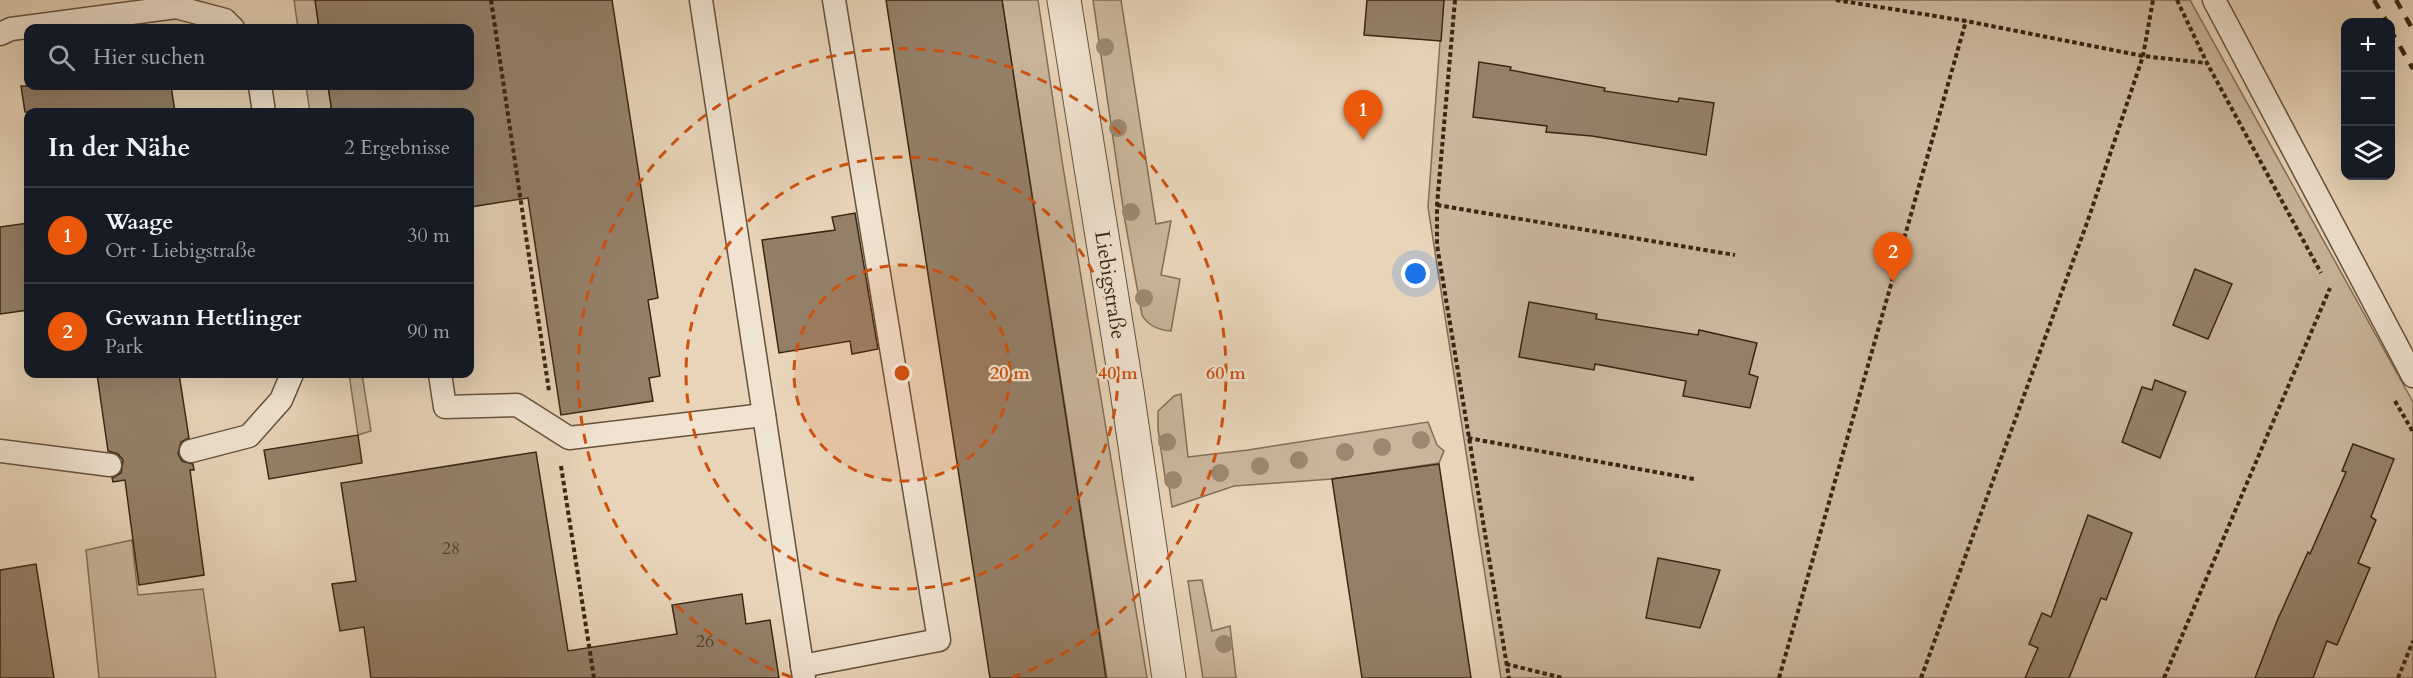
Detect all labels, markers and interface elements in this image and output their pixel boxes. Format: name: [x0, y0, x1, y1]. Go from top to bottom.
map controls: [2341, 18, 2395, 180]
button: +: [2341, 18, 2395, 72]
search box: [24, 24, 474, 90]
icon: search: [45, 41, 78, 74]
text: Hier suchen: [93, 42, 206, 72]
button: −: [2341, 72, 2395, 126]
pin: 1: [1344, 90, 1382, 140]
button: layers: [2341, 126, 2395, 180]
text: In der Nähe: [48, 130, 190, 165]
text: 2 Ergebnisse: [344, 134, 450, 161]
text: Waage: [105, 207, 173, 237]
text: 1: [62, 222, 73, 249]
text: 30 m: [407, 222, 450, 249]
street label: Liebigstraße: [1087, 229, 1133, 341]
pin: 2: [1874, 232, 1912, 282]
text: Ort · Liebigstraße: [105, 237, 256, 264]
your location: [1401, 259, 1430, 288]
text: Gewann Hettlinger: [105, 303, 301, 333]
text: 2: [62, 318, 73, 345]
text: 90 m: [407, 318, 450, 345]
text: Park: [105, 333, 143, 360]
text: 20 m: [990, 361, 1030, 386]
text: 40 m: [1098, 361, 1138, 386]
text: 60 m: [1206, 361, 1246, 386]
centre of rings: [892, 363, 912, 383]
house number: 28: [442, 536, 460, 561]
house number: 26: [696, 629, 714, 654]

